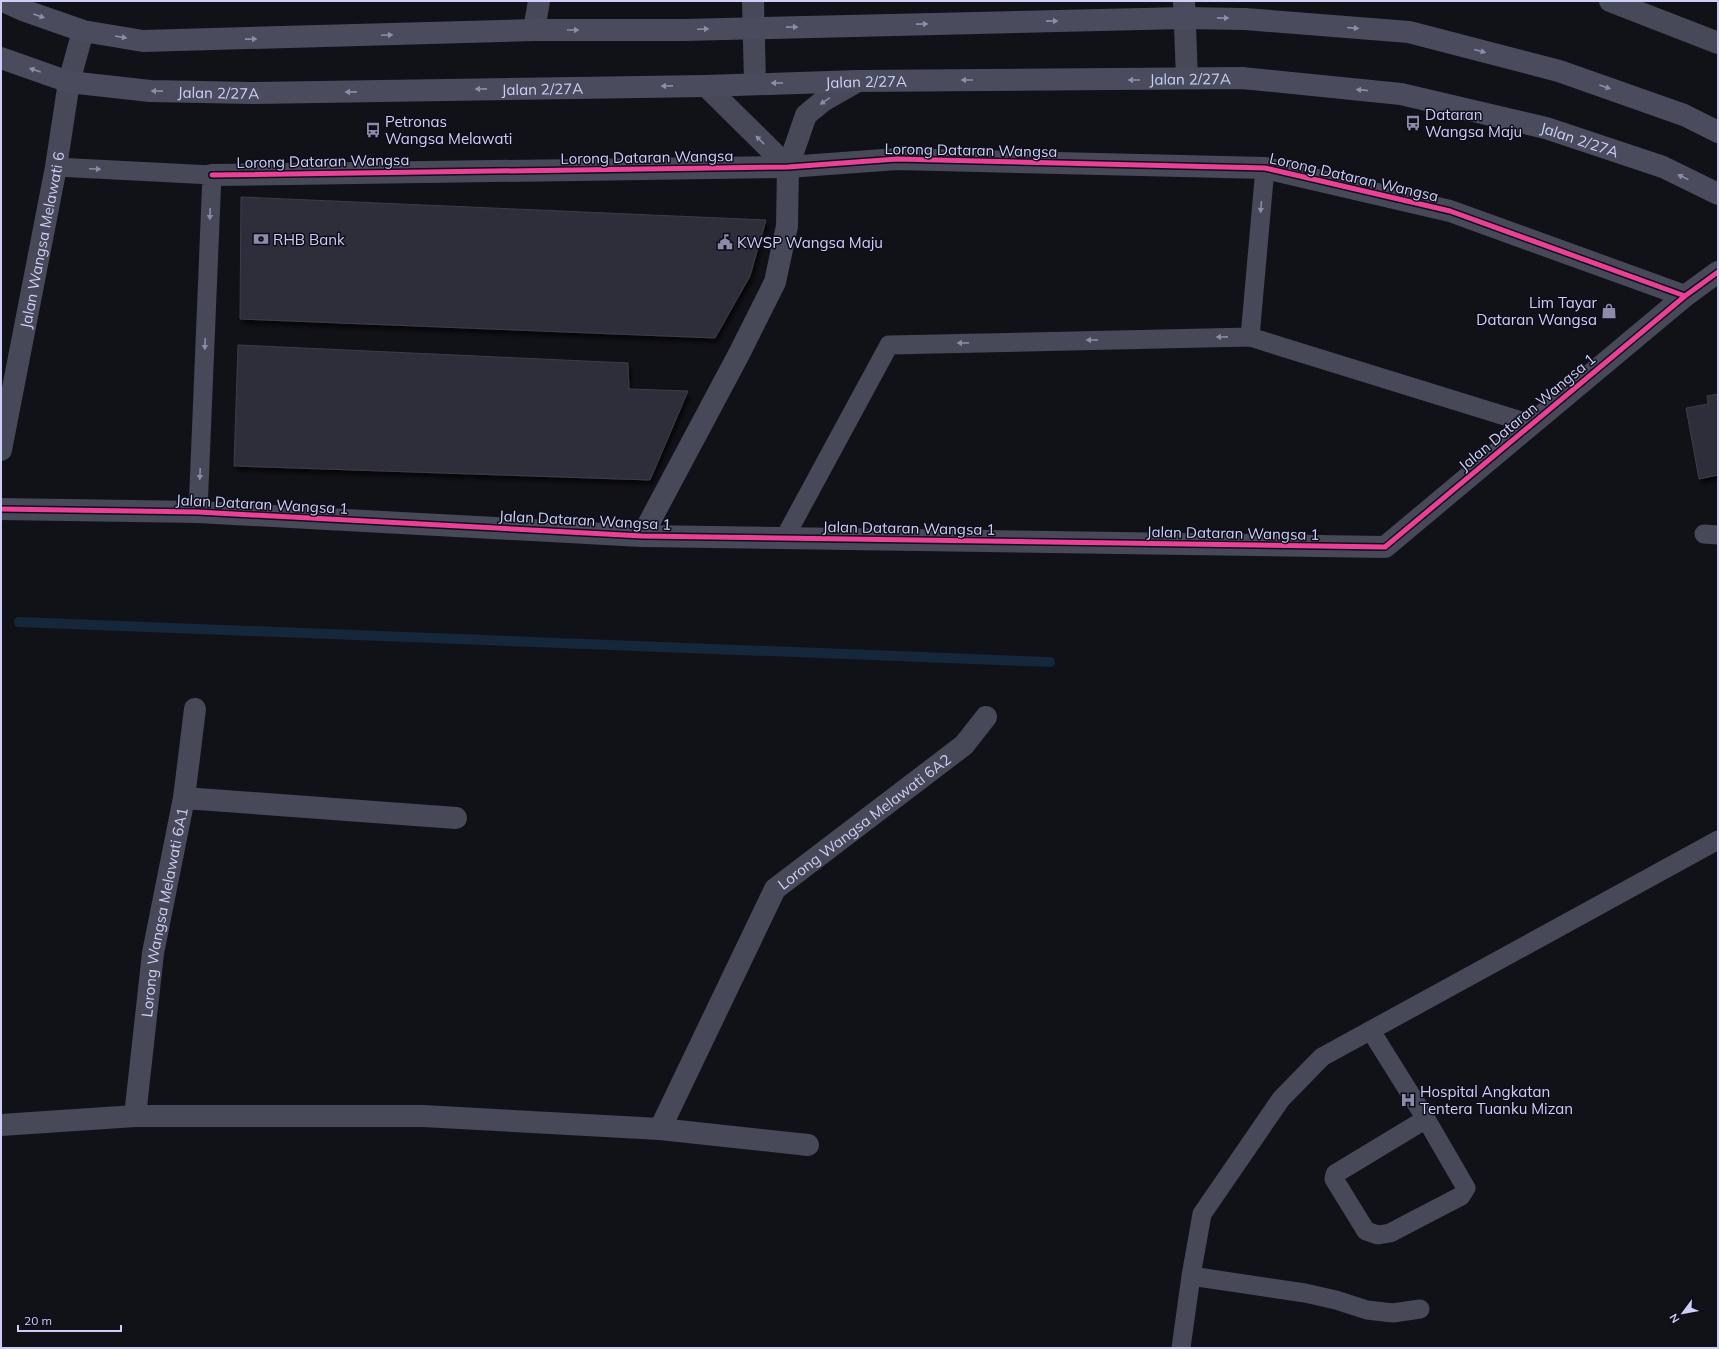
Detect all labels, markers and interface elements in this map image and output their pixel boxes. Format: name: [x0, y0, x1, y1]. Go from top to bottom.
one-way arrow: [33, 13, 45, 19]
one-way arrow: [1217, 15, 1229, 22]
one-way arrow: [1046, 18, 1059, 24]
one-way arrow: [916, 21, 929, 27]
one-way arrow: [786, 23, 798, 30]
one-way arrow: [1347, 24, 1359, 31]
one-way arrow: [697, 26, 709, 33]
one-way arrow: [567, 27, 580, 33]
one-way arrow: [381, 32, 394, 38]
one-way arrow: [115, 35, 127, 41]
one-way arrow: [245, 36, 258, 42]
one-way arrow: [1474, 48, 1486, 54]
one-way arrow: [29, 67, 41, 73]
street label: Jalan 2/27A: [1149, 69, 1231, 88]
street label: Jalan 2/27A: [825, 71, 907, 92]
one-way arrow: [960, 77, 973, 83]
one-way arrow: [1127, 77, 1140, 83]
street label: Jalan 2/27A: [501, 78, 583, 99]
one-way arrow: [770, 80, 783, 86]
street label: Jalan 2/27A: [177, 82, 259, 103]
one-way arrow: [660, 83, 673, 89]
one-way arrow: [1599, 85, 1611, 91]
one-way arrow: [474, 86, 487, 92]
one-way arrow: [1356, 87, 1368, 93]
one-way arrow: [150, 88, 163, 94]
one-way arrow: [345, 88, 357, 95]
one-way arrow: [819, 97, 830, 105]
place label: Dataran Wangsa Maju: [1425, 105, 1522, 141]
place label: Petronas Wangsa Melawati: [385, 112, 512, 148]
bus stop icon: Dataran Wangsa Maju: [1404, 114, 1422, 132]
street label: Jalan 2/27A: [1539, 118, 1621, 161]
bus stop icon: Petronas Wangsa Melawati: [364, 121, 382, 139]
one-way arrow: [756, 135, 765, 145]
street label: Lorong Dataran Wangsa: [884, 139, 1058, 161]
street label: Lorong Dataran Wangsa: [560, 146, 734, 168]
street label: Lorong Dataran Wangsa: [1268, 148, 1440, 206]
street label: Jalan Wangsa Melawati 6: [15, 150, 68, 330]
street label: Lorong Dataran Wangsa: [236, 150, 410, 172]
one-way arrow: [89, 165, 101, 172]
one-way arrow: [1677, 173, 1689, 180]
one-way arrow: [1258, 201, 1265, 213]
one-way arrow: [207, 208, 213, 221]
bank icon: RHB Bank: [252, 230, 270, 248]
place label: RHB Bank: [273, 230, 345, 249]
public building icon: KWSP Wangsa Maju: [716, 233, 734, 251]
place label: KWSP Wangsa Maju: [737, 233, 883, 252]
place label: Lim Tayar Dataran Wangsa: [1476, 293, 1598, 329]
shop icon: Lim Tayar Dataran Wangsa: [1600, 302, 1618, 320]
one-way arrow: [1216, 334, 1228, 341]
one-way arrow: [1086, 337, 1098, 344]
one-way arrow: [202, 338, 208, 351]
one-way arrow: [957, 340, 969, 347]
street label: Jalan Dataran Wangsa 1: [1455, 349, 1599, 475]
one-way arrow: [196, 468, 203, 480]
street label: Jalan Dataran Wangsa 1: [175, 490, 349, 518]
street label: Jalan Dataran Wangsa 1: [498, 506, 672, 534]
street label: Jalan Dataran Wangsa 1: [822, 517, 996, 539]
street label: Jalan Dataran Wangsa 1: [1146, 522, 1320, 544]
street label: Lorong Wangsa Melawati 6A2: [774, 749, 954, 893]
street label: Lorong Wangsa Melawati 6A1: [136, 806, 191, 1018]
place label: Hospital Angkatan Tentera Tuanku Mizan: [1420, 1082, 1573, 1118]
hospital icon: Hospital Angkatan Tentera Tuanku Mizan: [1399, 1091, 1417, 1109]
north arrow: [1663, 1293, 1703, 1333]
scale bar: [18, 1307, 121, 1333]
text: N: [1666, 1311, 1683, 1326]
text: 20 m: [24, 1313, 52, 1328]

